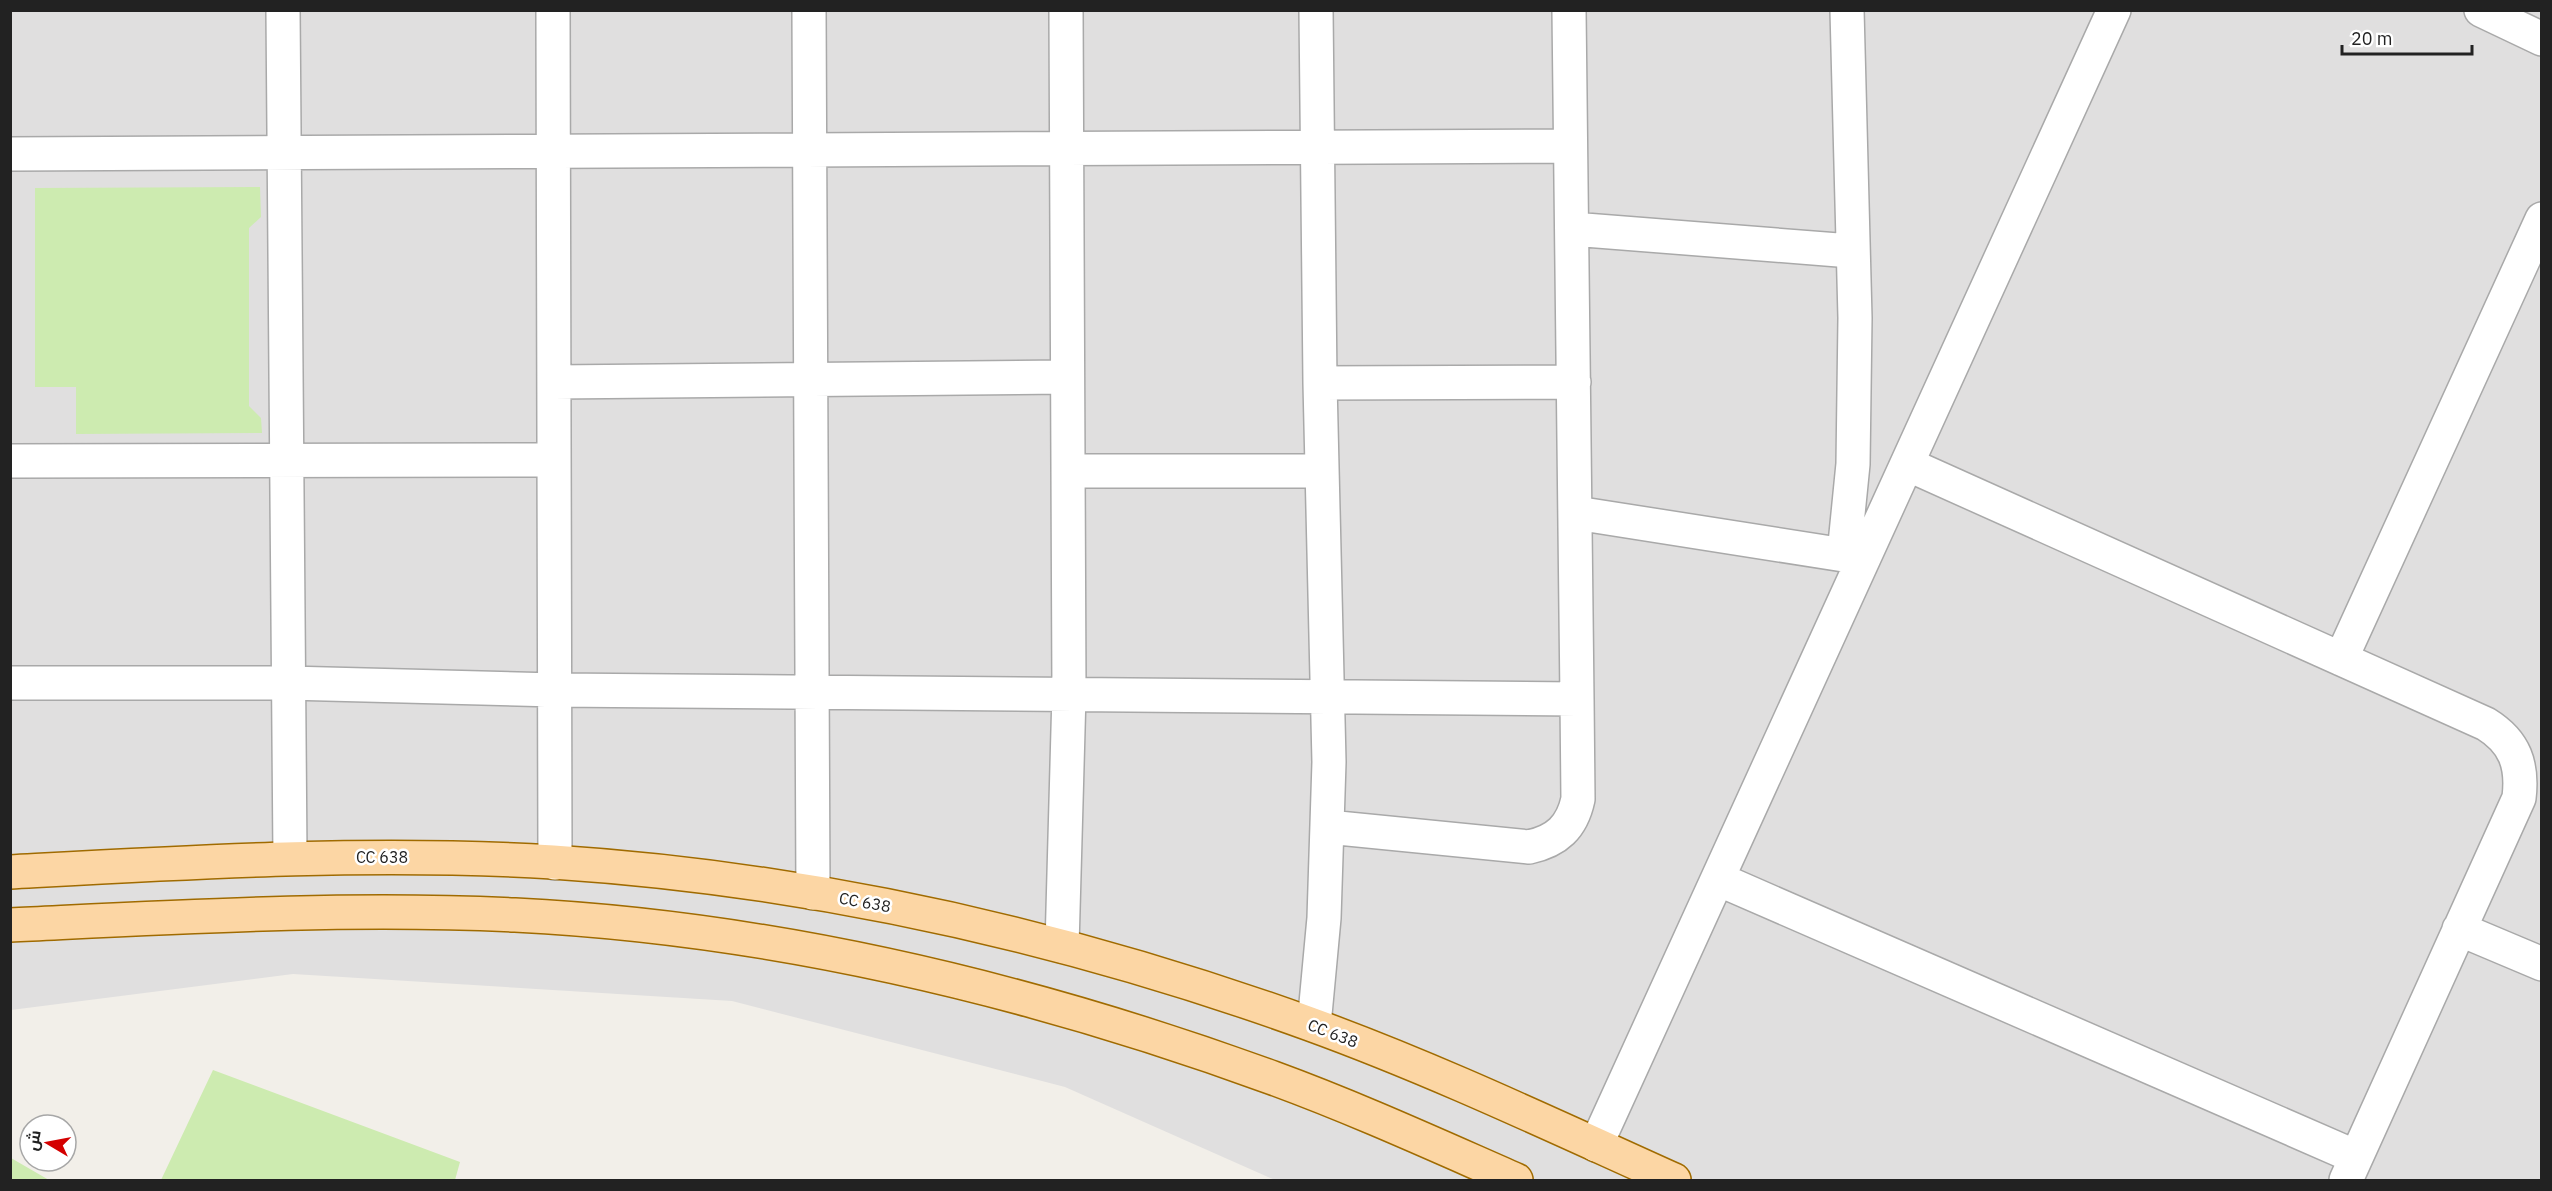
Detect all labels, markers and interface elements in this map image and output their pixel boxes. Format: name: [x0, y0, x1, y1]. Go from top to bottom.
scale bar: [2342, 18, 2472, 56]
text: 20 m: [2351, 27, 2393, 50]
street label: CC 638: [356, 847, 408, 867]
street label: CC 638: [838, 888, 892, 916]
street label: CC 638: [1305, 1014, 1361, 1052]
north arrow: [18, 1113, 78, 1173]
text: ش: [22, 1129, 45, 1152]

